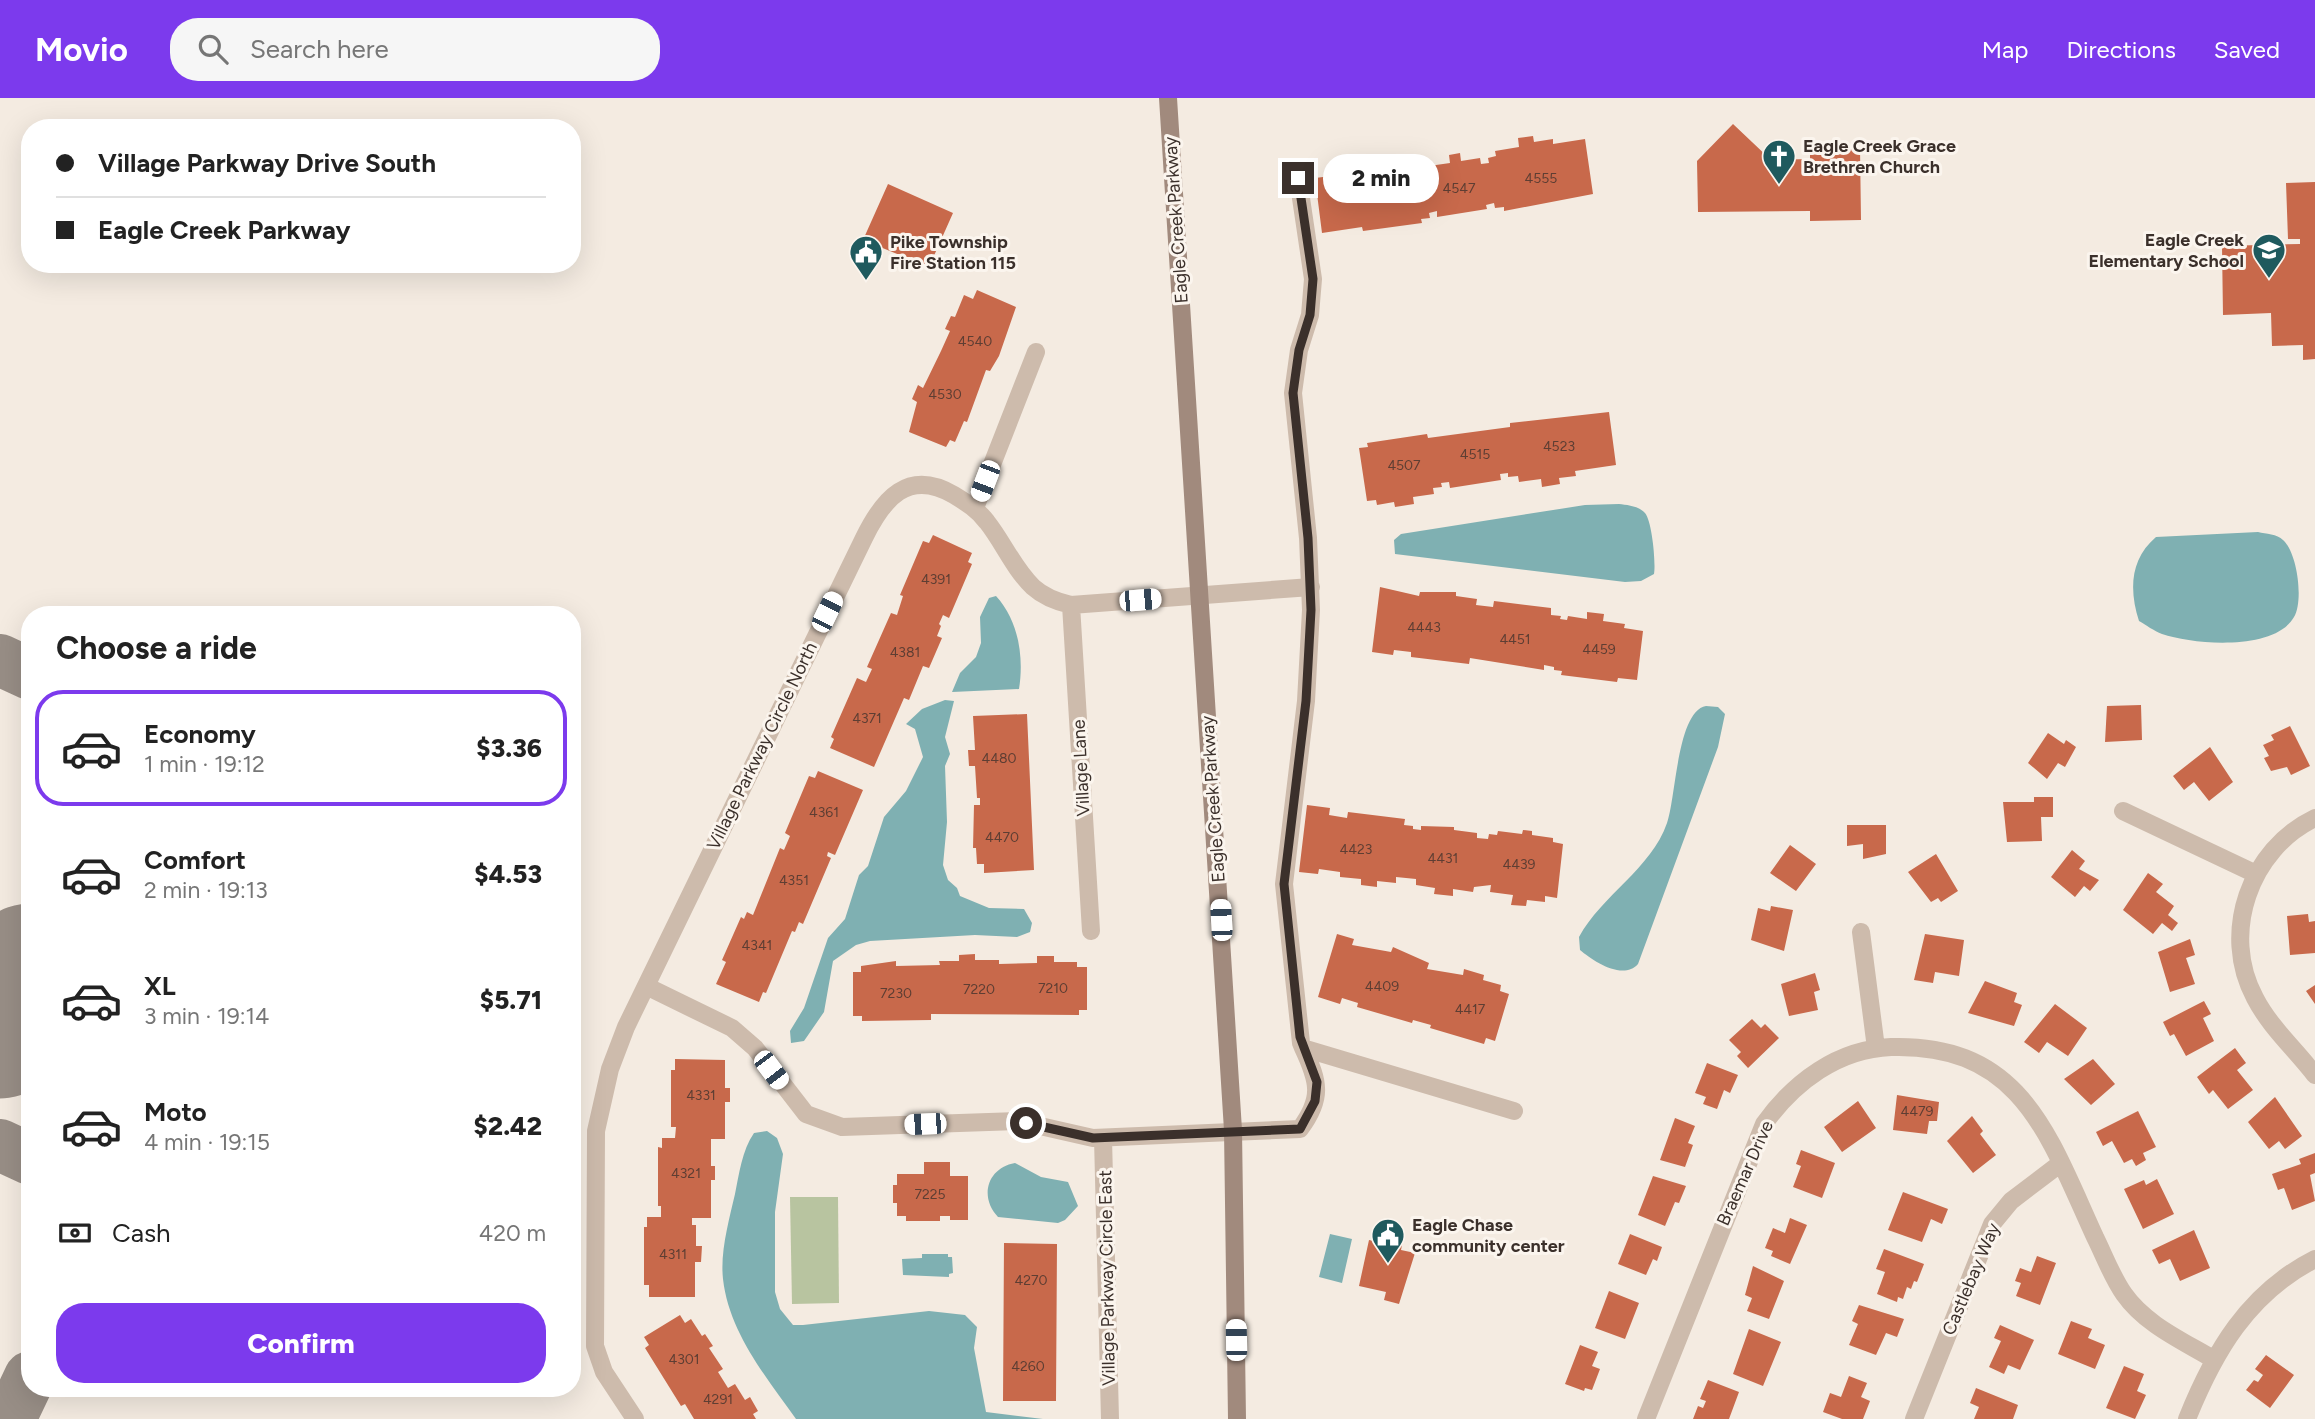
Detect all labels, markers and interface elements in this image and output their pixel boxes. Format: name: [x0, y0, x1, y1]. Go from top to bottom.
search box: [170, 18, 660, 81]
text: Movio: [35, 30, 128, 69]
icon: search: [194, 30, 232, 68]
text: Search here: [250, 33, 389, 65]
text: Map: [1982, 35, 2028, 64]
text: Directions: [2066, 35, 2176, 64]
text: Saved: [2214, 35, 2280, 64]
street label: Eagle Creek Parkway: [1159, 135, 1193, 304]
place label: Eagle Creek Grace Brethren Church: [1803, 135, 1956, 178]
church icon: Eagle Creek Grace Brethren Church: [1760, 137, 1798, 186]
text: Village Parkway Drive South: [98, 147, 436, 179]
callout: 2 min: [1322, 154, 1438, 202]
route end: [1282, 162, 1314, 194]
text: 2 min: [1352, 164, 1410, 192]
house number: 4555: [1525, 170, 1557, 187]
house number: 4547: [1443, 180, 1476, 197]
text: Eagle Creek Parkway: [98, 214, 350, 246]
place label: Eagle Creek Elementary School: [2089, 229, 2244, 272]
place label: Pike Township Fire Station 115: [890, 231, 1016, 274]
school or university icon: Eagle Creek Elementary School: [2250, 231, 2288, 280]
public building icon: Pike Township Fire Station 115: [847, 233, 885, 282]
house number: 4540: [958, 333, 992, 350]
house number: 4530: [928, 386, 962, 403]
house number: 4523: [1543, 438, 1575, 455]
house number: 4515: [1460, 446, 1490, 463]
house number: 4507: [1387, 457, 1421, 474]
car: [968, 458, 1003, 504]
house number: 4391: [921, 571, 951, 588]
car: [1119, 588, 1162, 612]
car: [809, 589, 846, 635]
house number: 4443: [1407, 619, 1441, 636]
text: Choose a ride: [56, 629, 257, 667]
house number: 4451: [1499, 631, 1531, 648]
street label: Village Parkway Circle North: [702, 639, 822, 853]
house number: 4459: [1582, 641, 1616, 658]
house number: 4381: [890, 644, 920, 661]
house number: 4371: [852, 710, 882, 727]
street label: Eagle Creek Parkway: [1196, 714, 1230, 883]
icon: car: [60, 717, 123, 780]
text: Economy: [144, 718, 256, 750]
street label: Village Lane: [1067, 719, 1095, 817]
text: $3.36: [476, 732, 542, 764]
text: 1 min · 19:12: [144, 750, 265, 778]
house number: 4480: [982, 750, 1016, 767]
house number: 4361: [809, 804, 839, 821]
house number: 4470: [985, 829, 1019, 846]
house number: 4423: [1340, 841, 1372, 858]
icon: car: [60, 843, 123, 906]
text: Comfort: [144, 844, 246, 876]
house number: 4431: [1428, 850, 1458, 867]
house number: 4439: [1503, 856, 1536, 873]
text: $4.53: [474, 858, 542, 890]
house number: 4351: [779, 872, 809, 889]
text: 2 min · 19:13: [144, 876, 268, 904]
car: [1210, 898, 1233, 942]
house number: 4341: [742, 937, 772, 954]
icon: car: [60, 969, 123, 1032]
text: XL: [144, 970, 176, 1002]
house number: 4409: [1365, 978, 1399, 995]
house number: 7210: [1038, 980, 1068, 997]
house number: 7220: [963, 981, 995, 998]
text: $5.71: [480, 984, 542, 1016]
house number: 7230: [880, 985, 912, 1002]
house number: 4417: [1455, 1001, 1486, 1018]
text: 3 min · 19:14: [144, 1002, 269, 1030]
car: [750, 1047, 793, 1093]
house number: 4331: [686, 1087, 716, 1104]
icon: car: [60, 1095, 123, 1158]
text: Moto: [144, 1096, 207, 1128]
house number: 4479: [1901, 1103, 1933, 1120]
route start: [1010, 1107, 1042, 1139]
text: $2.42: [474, 1110, 542, 1142]
car: [904, 1113, 947, 1135]
street label: Braemar Drive: [1712, 1117, 1778, 1229]
text: 4 min · 19:15: [144, 1128, 270, 1156]
house number: 4321: [671, 1165, 701, 1182]
street label: Village Parkway Circle East: [1094, 1170, 1120, 1386]
house number: 7225: [914, 1186, 946, 1203]
icon: cash: [56, 1214, 94, 1252]
place label: Eagle Chase community center: [1412, 1214, 1565, 1257]
public building icon: Eagle Chase community center: [1369, 1216, 1407, 1265]
text: Cash: [112, 1217, 171, 1249]
text: 420 m: [479, 1219, 546, 1247]
street label: Castlebay Way: [1937, 1219, 2005, 1338]
house number: 4311: [659, 1246, 687, 1263]
house number: 4270: [1014, 1272, 1048, 1289]
button: Confirm: [56, 1303, 546, 1383]
car: [1226, 1319, 1247, 1361]
house number: 4301: [668, 1351, 700, 1368]
house number: 4260: [1011, 1358, 1045, 1375]
house number: 4291: [703, 1391, 733, 1408]

